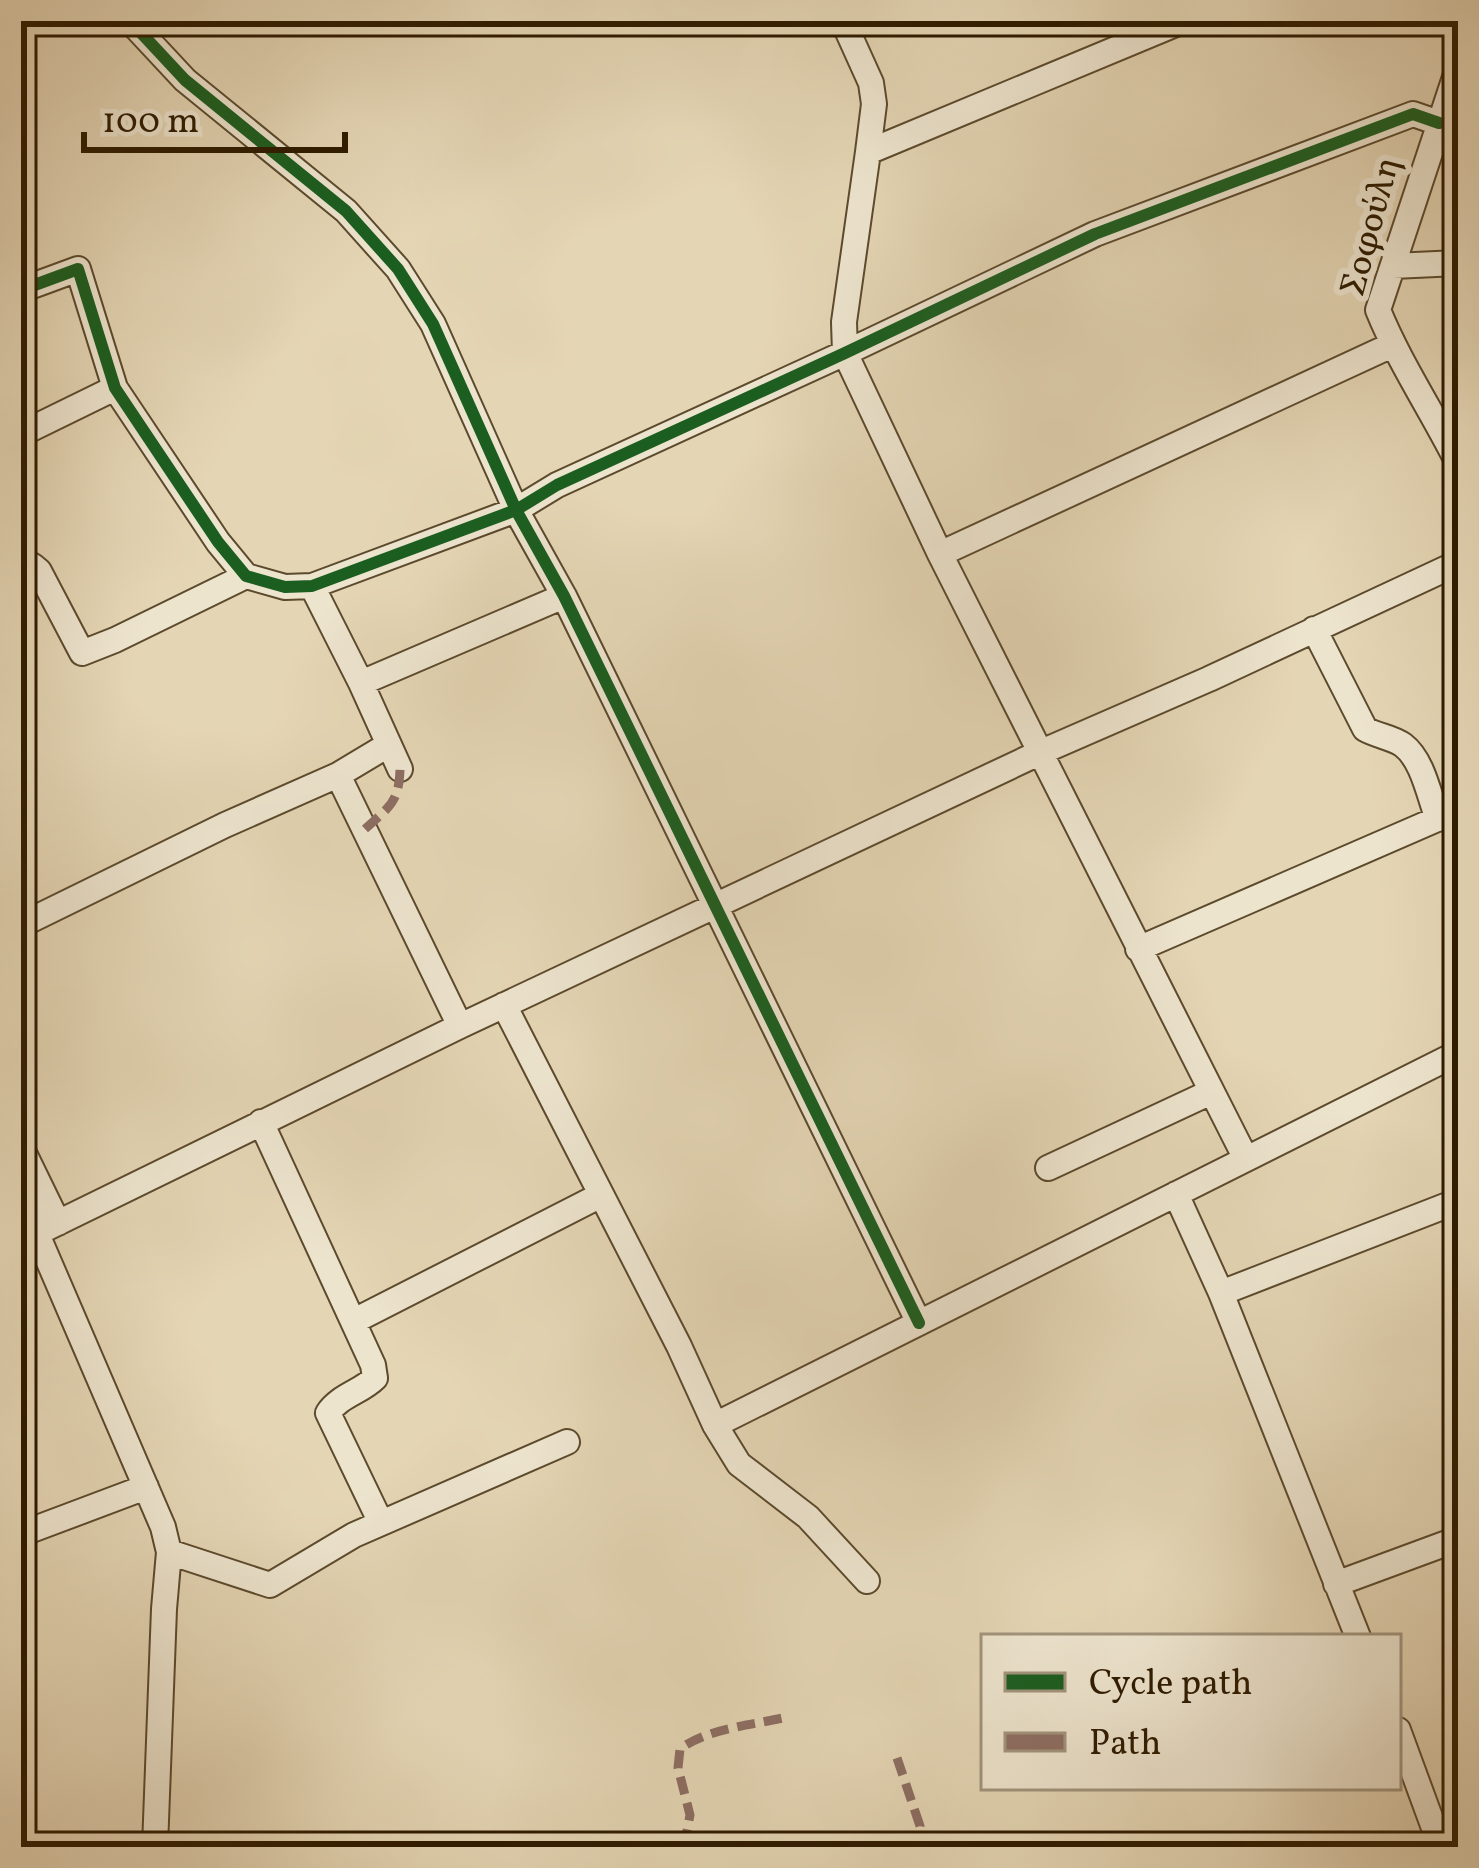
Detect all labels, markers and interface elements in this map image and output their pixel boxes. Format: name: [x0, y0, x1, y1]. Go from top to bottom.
scale bar: [84, 78, 345, 152]
text: 100 m: [102, 98, 199, 148]
street label: Σοφούλη: [1329, 152, 1415, 302]
legend: [981, 1634, 1401, 1790]
text: Cycle path: [1089, 1660, 1253, 1710]
text: Path: [1089, 1720, 1161, 1770]

